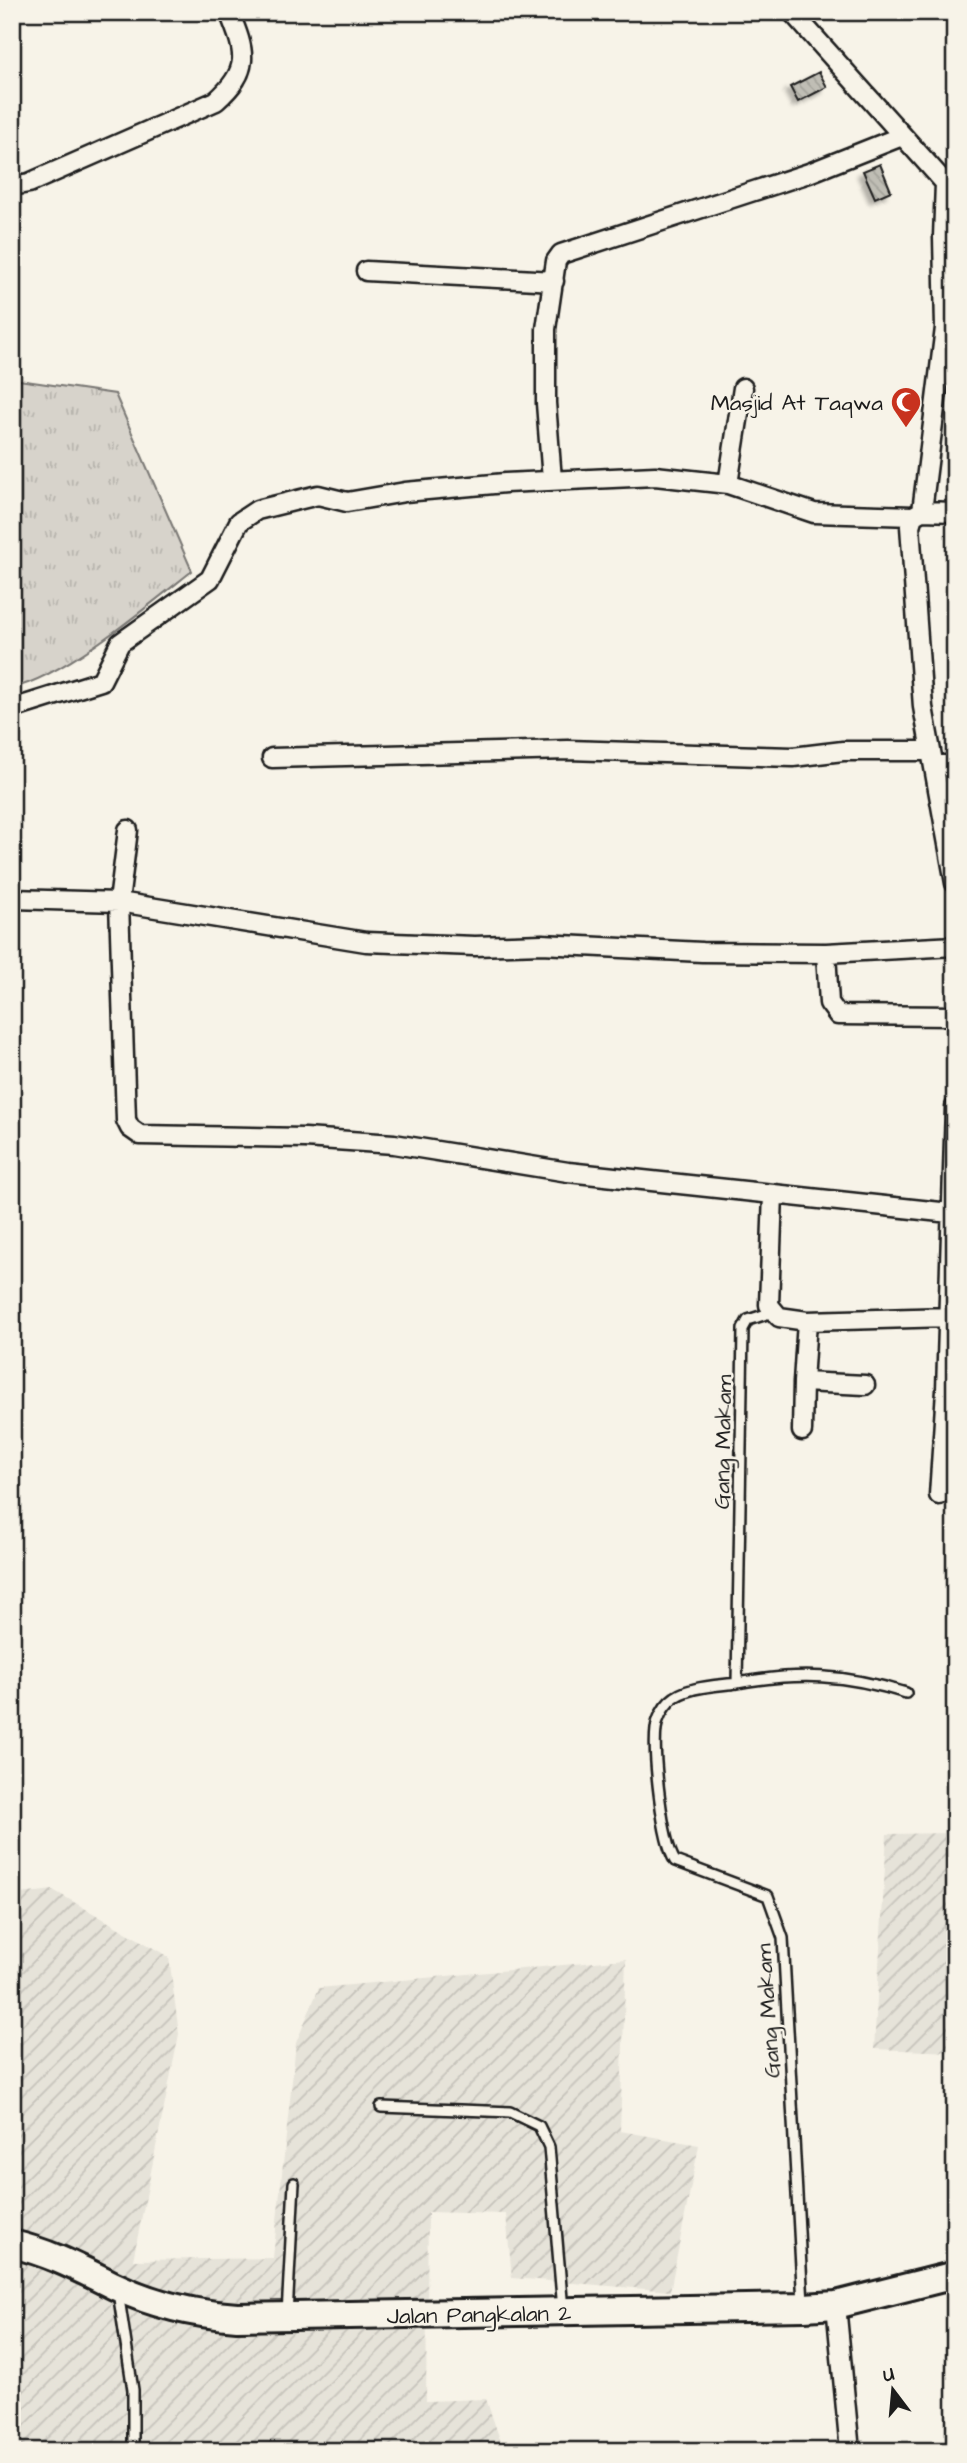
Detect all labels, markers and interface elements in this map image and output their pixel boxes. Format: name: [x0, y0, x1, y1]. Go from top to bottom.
mosque icon: Masjid At Taqwa: [889, 385, 923, 429]
place label: Masjid At Taqwa: [711, 387, 883, 419]
street label: Gang Makam: [706, 1374, 741, 1510]
street label: Gang Makam: [747, 1942, 790, 2079]
street label: Jalan Pangkalan 2: [386, 2297, 572, 2334]
north arrow: [858, 2354, 928, 2424]
text: U: [880, 2361, 898, 2390]

